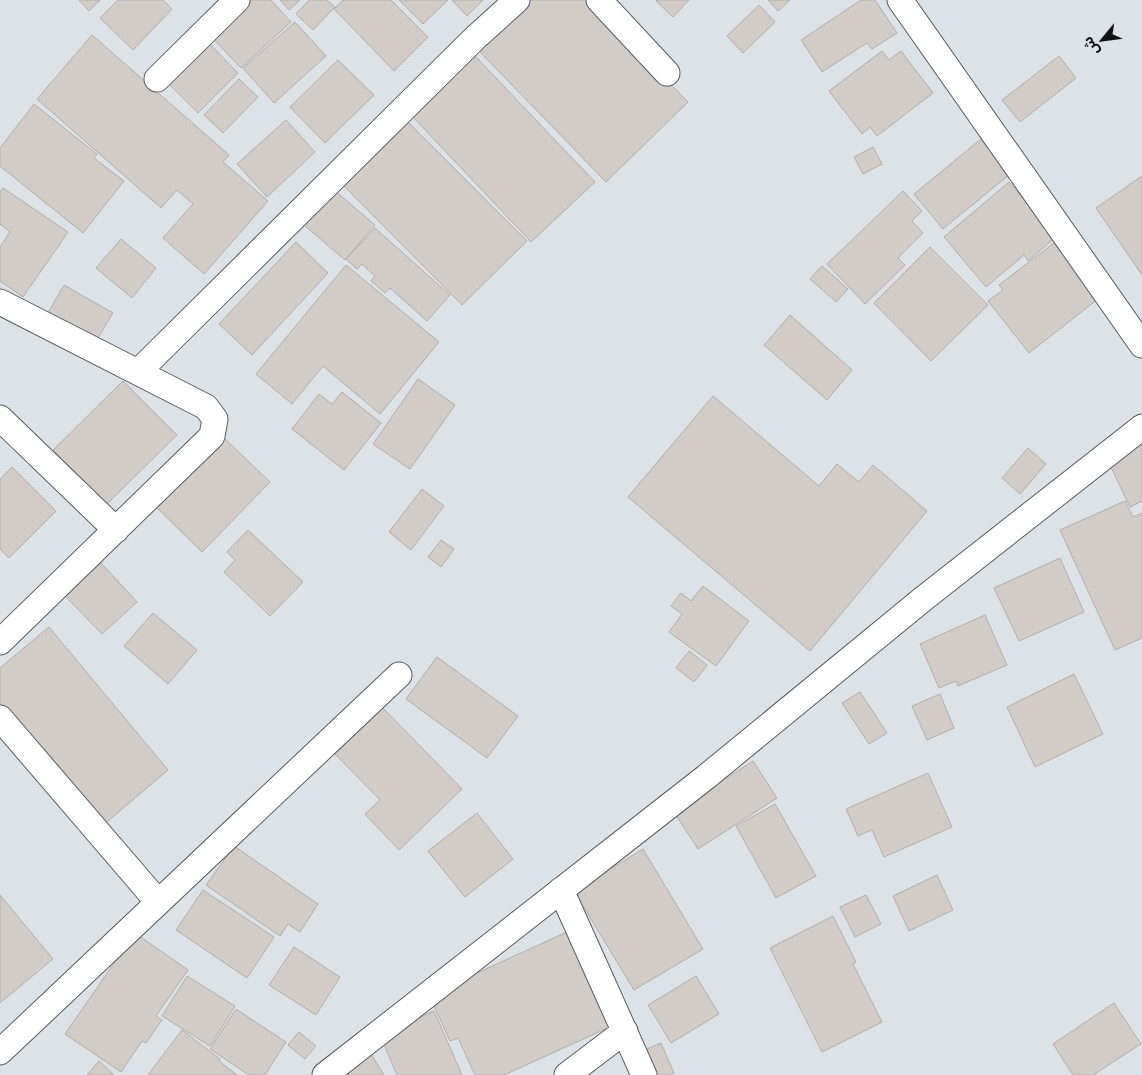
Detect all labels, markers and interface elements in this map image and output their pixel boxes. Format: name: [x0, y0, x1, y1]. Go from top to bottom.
north arrow: [1077, 15, 1127, 65]
text: ش: [1078, 34, 1102, 59]

